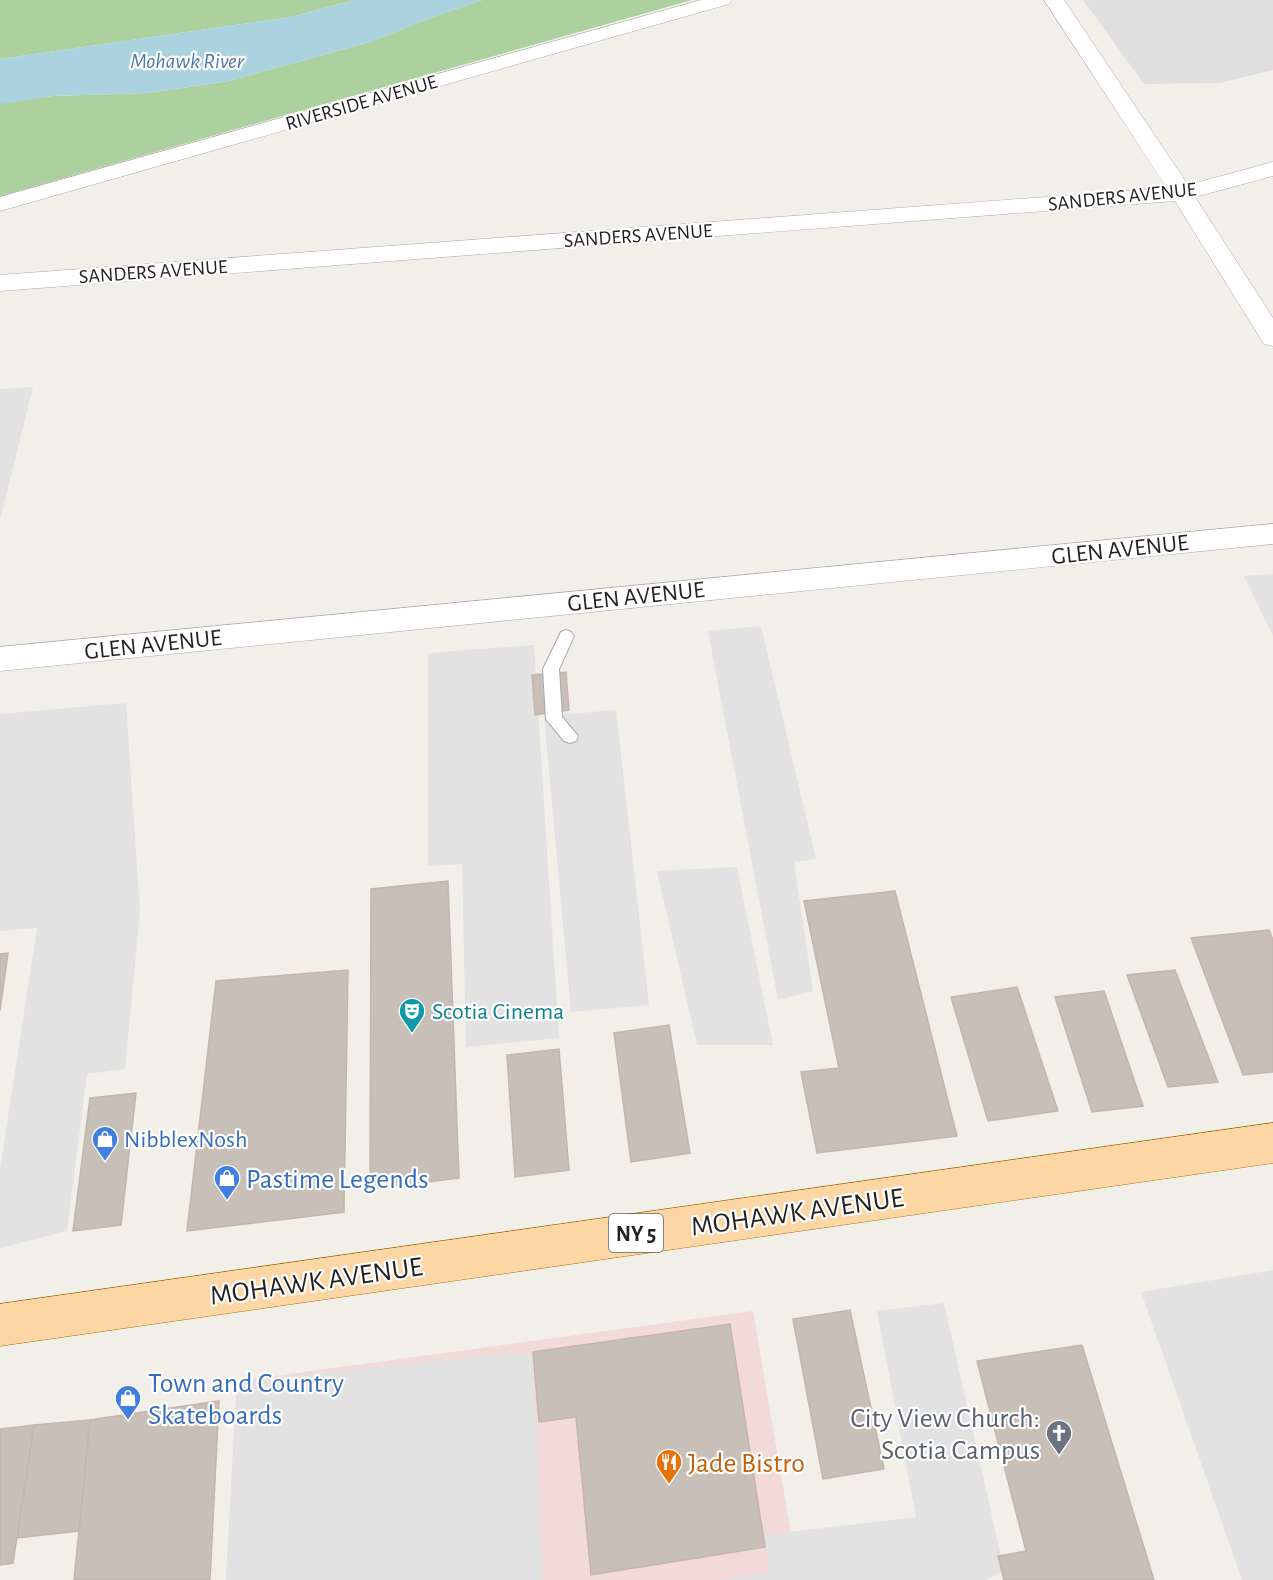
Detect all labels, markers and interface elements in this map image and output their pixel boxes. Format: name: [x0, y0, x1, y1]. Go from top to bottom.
water label: Mohawk River: [130, 50, 245, 72]
street label: RIVERSIDE AVENUE: [283, 72, 440, 134]
street label: SANDERS AVENUE: [1047, 179, 1198, 215]
street label: SANDERS AVENUE: [563, 221, 713, 251]
street label: SANDERS AVENUE: [78, 257, 228, 287]
street label: GLEN AVENUE: [1050, 531, 1190, 569]
street label: GLEN AVENUE: [566, 578, 706, 616]
street label: GLEN AVENUE: [83, 626, 223, 664]
theatre icon: Scotia Cinema: [397, 996, 427, 1034]
place label: Scotia Cinema: [432, 1000, 564, 1024]
shop icon: NibblexNosh: [90, 1124, 120, 1162]
place label: NibblexNosh: [124, 1128, 247, 1152]
shop icon: Pastime Legends: [212, 1163, 242, 1201]
place label: Pastime Legends: [246, 1166, 429, 1194]
street label: MOHAWK AVENUE: [689, 1184, 905, 1242]
road number: NY 5: [609, 1214, 663, 1252]
street label: MOHAWK AVENUE: [208, 1253, 424, 1311]
place label: Town and Country Skateboards: [148, 1370, 344, 1430]
shop icon: Town and Country Skateboards: [113, 1383, 143, 1421]
place label: City View Church: Scotia Campus: [850, 1405, 1040, 1465]
church icon: City View Church: Scotia Campus: [1044, 1418, 1074, 1456]
restaurant icon: Jade Bistro: [654, 1447, 684, 1485]
place label: Jade Bistro: [688, 1450, 805, 1478]

